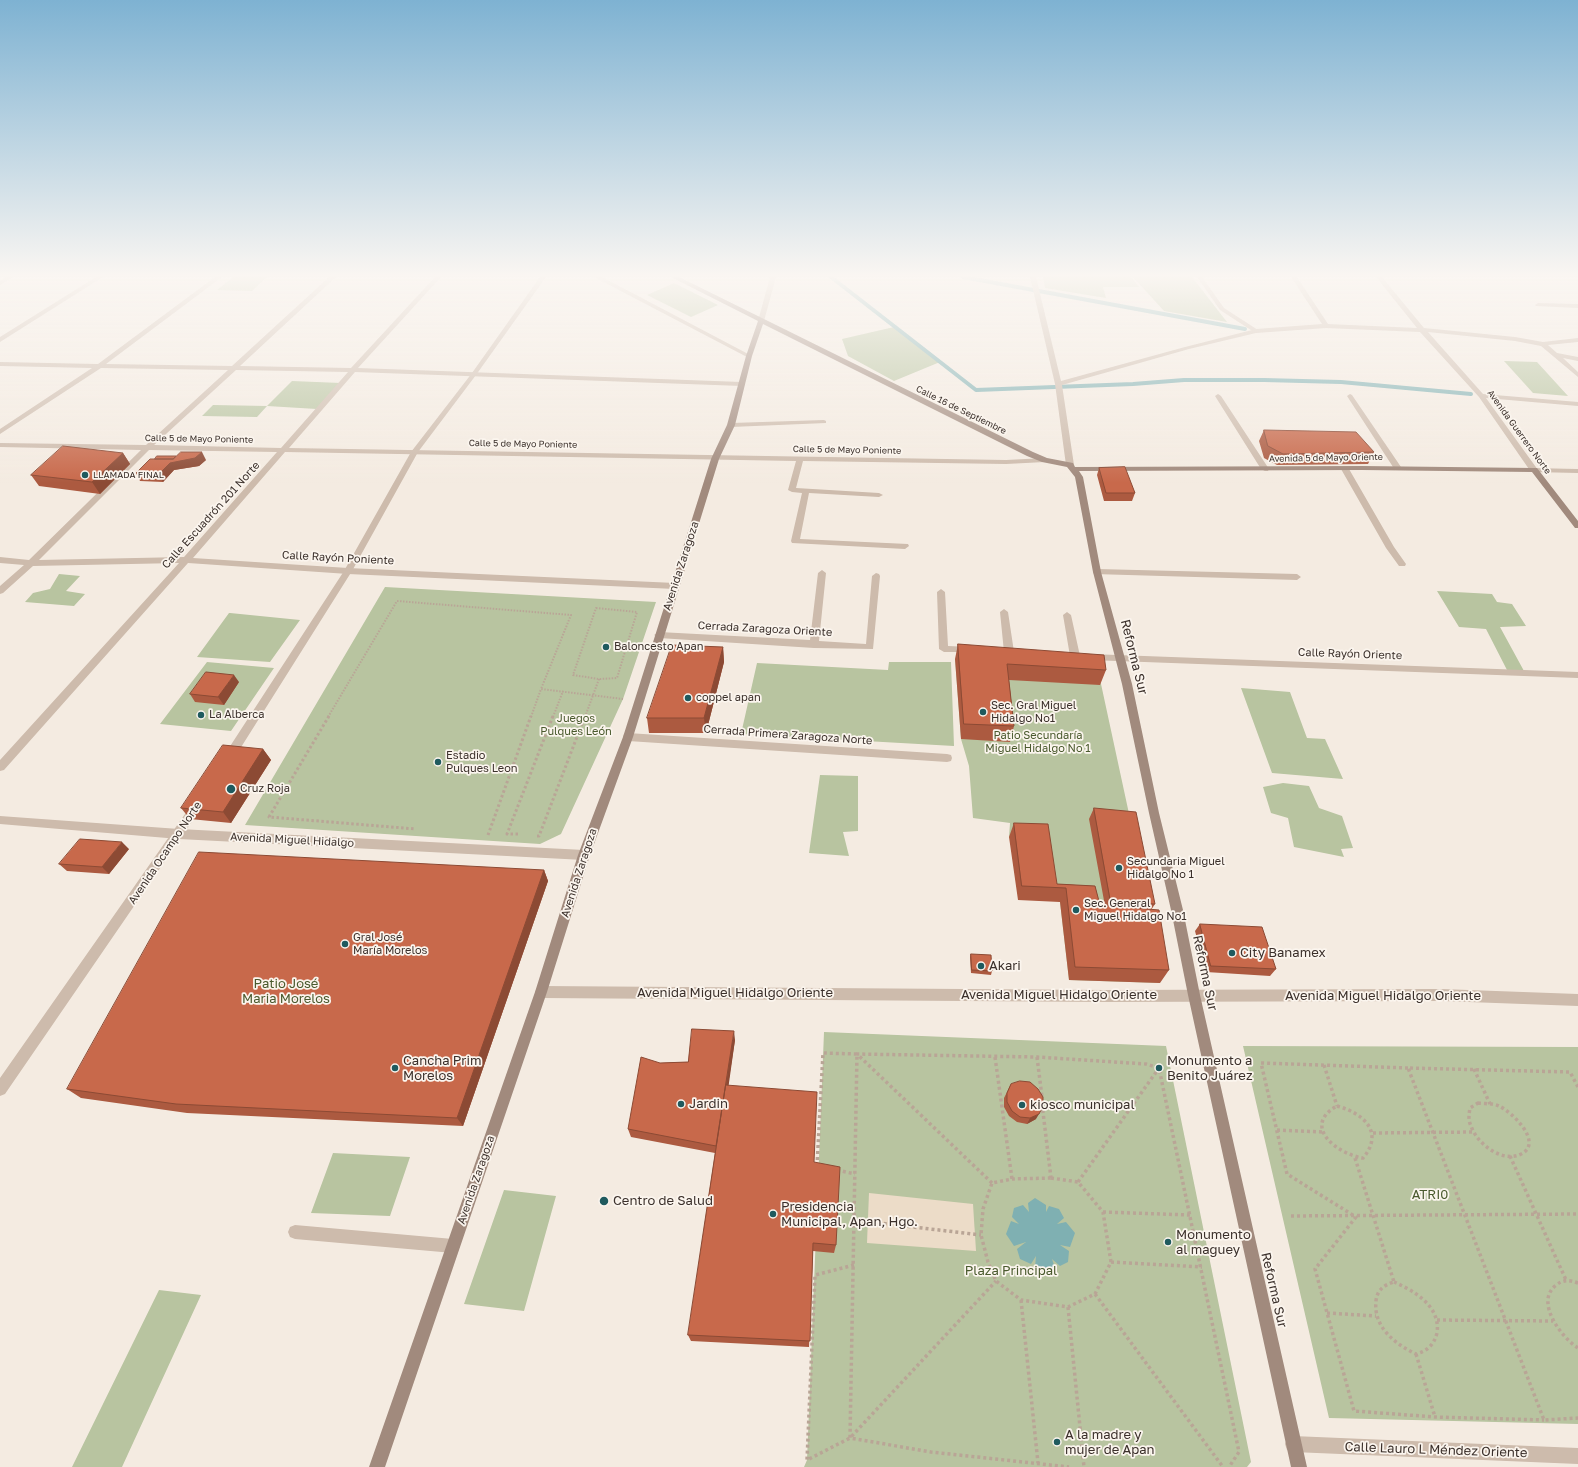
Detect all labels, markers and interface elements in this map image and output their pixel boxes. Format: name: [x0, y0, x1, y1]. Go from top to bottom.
street label: Calle 16 de Septiembre: [914, 383, 1008, 437]
street label: Avenida Guerrero Norte: [1485, 388, 1553, 476]
street label: Calle 5 de Mayo Poniente: [145, 433, 253, 445]
street label: Calle 5 de Mayo Poniente: [469, 438, 577, 450]
street label: Calle 5 de Mayo Poniente: [793, 444, 901, 456]
street label: Avenida 5 de Mayo Oriente: [1269, 452, 1383, 464]
street label: Calle Escuadrón 201 Norte: [159, 459, 263, 571]
marker: LLAMADA FINAL: [80, 470, 90, 480]
place label: LLAMADA FINAL: [93, 470, 164, 480]
street label: Avenida Zaragoza: [660, 520, 702, 612]
street label: Calle Rayón Poniente: [282, 548, 394, 568]
street label: Reforma Sur: [1117, 618, 1151, 696]
street label: Cerrada Zaragoza Oriente: [697, 619, 833, 639]
place label: Baloncesto Apan: [614, 640, 703, 654]
marker: Baloncesto Apan: [601, 642, 611, 652]
street label: Calle Rayón Oriente: [1298, 646, 1402, 662]
place label: coppel apan: [696, 691, 761, 705]
marker: coppel apan: [683, 693, 693, 703]
place label: Sec. Gral Miguel Hidalgo No1: [991, 699, 1076, 725]
marker: Sec. Gral Miguel Hidalgo No1: [978, 707, 988, 717]
place label: La Alberca: [209, 708, 265, 722]
marker: La Alberca: [196, 710, 206, 720]
park label: Juegos Pulques León: [540, 712, 612, 738]
street label: Cerrada Primera Zaragoza Norte: [703, 723, 873, 747]
park label: Patio Secundaría Miguel Hidalgo No 1: [985, 729, 1091, 755]
place label: Estadio Pulques Leon: [446, 749, 518, 775]
marker: Estadio Pulques Leon: [433, 757, 443, 767]
place label: Cruz Roja: [240, 782, 290, 796]
marker: Cruz Roja: [225, 783, 237, 795]
street label: Avenida Ocampo Norte: [126, 799, 204, 907]
street label: Avenida Zaragoza: [558, 827, 600, 919]
street label: Avenida Miguel Hidalgo: [230, 830, 354, 850]
place label: Secundaria Miguel Hidalgo No 1: [1127, 855, 1225, 881]
marker: Secundaria Miguel Hidalgo No 1: [1114, 863, 1124, 873]
place label: Sec. General Miguel Hidalgo No1: [1084, 897, 1187, 923]
marker: Sec. General Miguel Hidalgo No1: [1071, 905, 1081, 915]
place label: Gral José María Morelos: [353, 931, 427, 957]
street label: Reforma Sur: [1189, 934, 1221, 1012]
marker: Gral José María Morelos: [340, 939, 350, 949]
place label: City Banamex: [1240, 945, 1326, 961]
marker: City Banamex: [1227, 948, 1237, 958]
place label: Akari: [989, 958, 1021, 974]
marker: Akari: [976, 961, 986, 971]
park label: Patio José Maria Morelos: [242, 976, 330, 1007]
street label: Avenida Miguel Hidalgo Oriente: [637, 985, 833, 1001]
street label: Avenida Miguel Hidalgo Oriente: [961, 987, 1157, 1003]
street label: Avenida Miguel Hidalgo Oriente: [1285, 988, 1481, 1004]
place label: Cancha Prim Morelos: [403, 1053, 481, 1084]
place label: Monumento a Benito Juárez: [1167, 1053, 1253, 1084]
marker: Cancha Prim Morelos: [390, 1063, 400, 1073]
marker: Monumento a Benito Juárez: [1154, 1063, 1164, 1073]
place label: Jardin: [689, 1096, 728, 1112]
place label: kiosco municipal: [1030, 1097, 1135, 1113]
marker: Jardin: [676, 1099, 686, 1109]
marker: kiosco municipal: [1017, 1100, 1027, 1110]
street label: Avenida Zaragoza: [455, 1134, 497, 1226]
park label: ATRI0: [1412, 1187, 1448, 1203]
place label: Centro de Salud: [613, 1193, 713, 1209]
marker: Centro de Salud: [598, 1195, 610, 1207]
place label: Presidencia Municipal, Apan, Hgo.: [781, 1199, 918, 1230]
marker: Presidencia Municipal, Apan, Hgo.: [768, 1209, 778, 1219]
place label: Monumento al maguey: [1176, 1227, 1251, 1258]
marker: Monumento al maguey: [1163, 1237, 1173, 1247]
street label: Reforma Sur: [1258, 1251, 1290, 1329]
park label: Plaza Principal: [965, 1263, 1057, 1279]
place label: A la madre y mujer de Apan: [1065, 1427, 1155, 1458]
marker: A la madre y mujer de Apan: [1052, 1437, 1062, 1447]
street label: Calle Lauro L Méndez Oriente: [1344, 1439, 1528, 1461]

